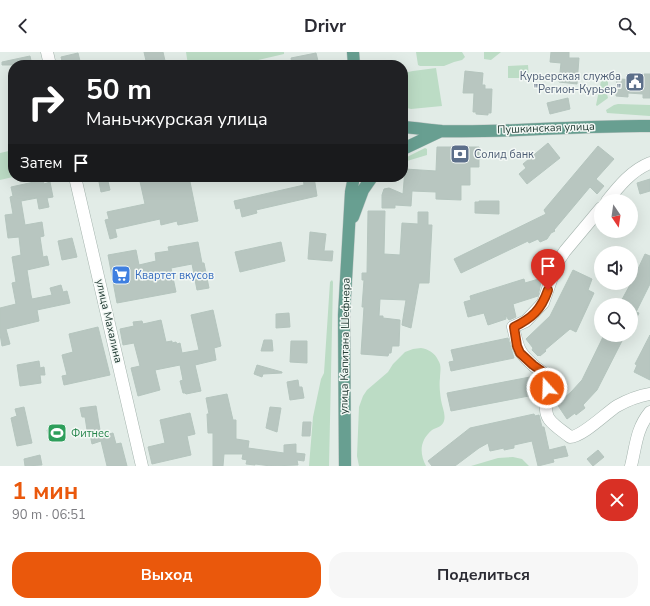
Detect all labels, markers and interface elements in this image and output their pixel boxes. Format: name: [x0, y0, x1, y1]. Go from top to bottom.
text: Drivr: [304, 14, 346, 38]
icon: back: [12, 15, 34, 37]
icon: search: [616, 15, 638, 37]
place label: Курьерская служба "Регион-Курьер": [520, 69, 621, 97]
text: 50 m: [86, 71, 152, 109]
public building icon: Курьерская служба "Регион-Курьер": [624, 71, 646, 93]
icon: right: [20, 76, 72, 128]
text: Маньчжурская улица: [86, 107, 268, 131]
street label: Пушкинская улица: [497, 119, 595, 137]
bank icon: Солид банк: [449, 143, 471, 165]
place label: Солид банк: [474, 147, 534, 162]
icon: arrive: [70, 152, 92, 174]
text: Затем: [20, 153, 62, 173]
north arrow: [594, 194, 638, 238]
map controls: [594, 194, 638, 342]
button: sound: [594, 246, 638, 290]
pin: [531, 249, 565, 290]
icon: arrive: [537, 255, 559, 277]
supermarket icon: Квартет вкусов: [110, 264, 132, 286]
place label: Квартет вкусов: [135, 268, 214, 283]
street label: улица Махалина: [92, 278, 126, 365]
street label: улица Капитана Шефнера: [336, 278, 354, 414]
button: search: [594, 298, 638, 342]
position arrow: [526, 367, 568, 409]
sports icon: Фитнес: [46, 422, 68, 444]
place label: Фитнес: [71, 426, 109, 441]
text: 1 мин: [12, 475, 78, 507]
button: close: [596, 479, 638, 521]
text: 90 m · 06:51: [12, 506, 86, 524]
button: Выход: [12, 552, 321, 598]
button: Поделиться: [329, 552, 638, 598]

